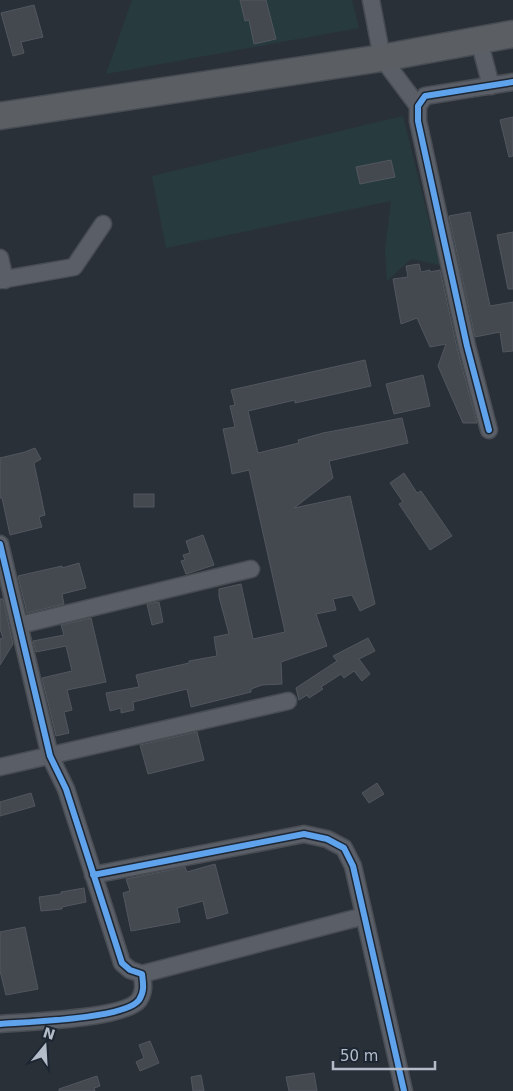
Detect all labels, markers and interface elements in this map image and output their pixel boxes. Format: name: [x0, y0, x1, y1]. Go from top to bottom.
north arrow: [20, 1021, 70, 1071]
text: N: [41, 1024, 57, 1043]
scale bar: [333, 1038, 436, 1070]
text: 50 m: [340, 1047, 378, 1065]

